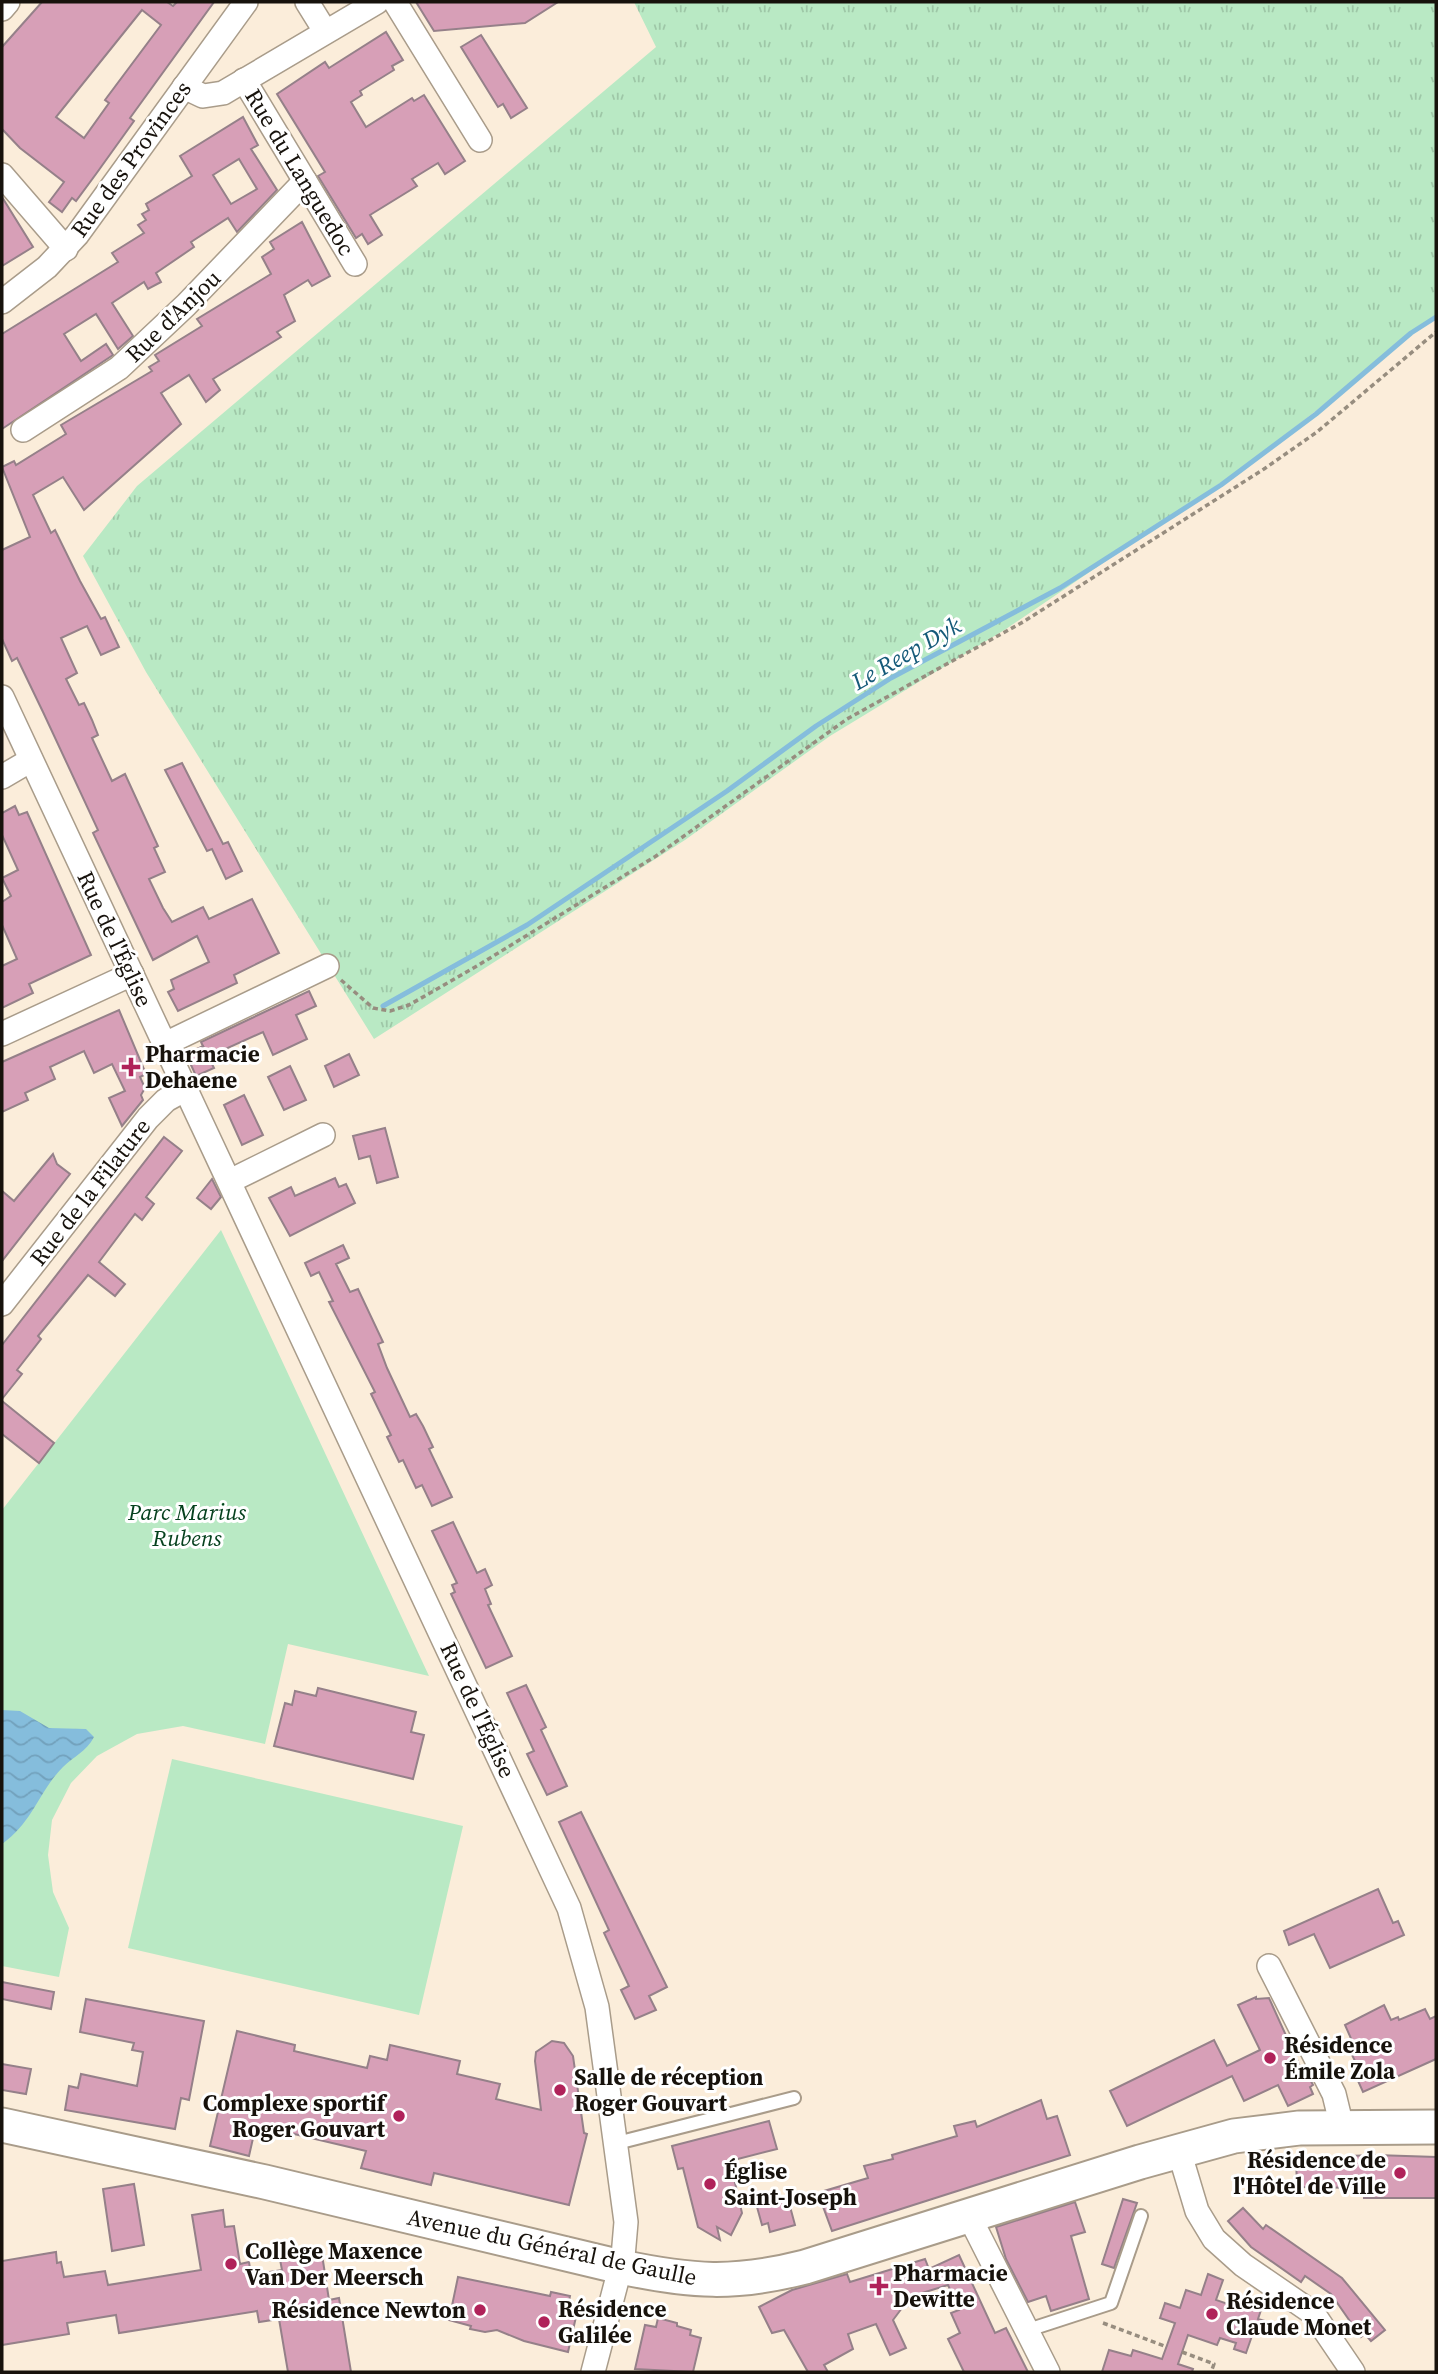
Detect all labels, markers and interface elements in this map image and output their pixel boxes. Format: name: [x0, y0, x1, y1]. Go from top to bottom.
street label: Rue des Provinces: [63, 74, 199, 244]
street label: Rue du Languedoc: [237, 83, 363, 261]
street label: Rue d'Anjou: [118, 262, 228, 370]
water label: Le Reep Dyk: [844, 608, 967, 698]
street label: Rue de l'Église: [70, 866, 160, 1012]
place label: Pharmacie Dehaene: [145, 1038, 260, 1096]
marker: Pharmacie Dehaene: [123, 1059, 139, 1075]
street label: Rue de la Filature: [22, 1112, 158, 1272]
park label: Parc Marius Rubens: [127, 1496, 247, 1554]
street label: Rue de l'Église: [433, 1637, 523, 1783]
place label: Résidence Émile Zola: [1284, 2029, 1396, 2087]
marker: Résidence Émile Zola: [1262, 2050, 1278, 2066]
place label: Salle de réception Roger Gouvart: [574, 2061, 763, 2119]
marker: Salle de réception Roger Gouvart: [552, 2082, 568, 2098]
place label: Complexe sportif Roger Gouvart: [203, 2087, 388, 2145]
marker: Complexe sportif Roger Gouvart: [391, 2108, 407, 2124]
place label: Résidence de l'Hôtel de Ville: [1233, 2144, 1386, 2202]
place label: Église Saint-Joseph: [724, 2155, 857, 2213]
marker: Résidence de l'Hôtel de Ville: [1392, 2165, 1408, 2181]
marker: Église Saint-Joseph: [702, 2176, 718, 2192]
street label: Avenue du Général de Gaulle: [404, 2201, 700, 2293]
place label: Collège Maxence Van Der Meersch: [245, 2235, 424, 2293]
marker: Collège Maxence Van Der Meersch: [223, 2256, 239, 2272]
place label: Pharmacie Dewitte: [893, 2257, 1008, 2315]
marker: Pharmacie Dewitte: [871, 2278, 887, 2294]
place label: Résidence Claude Monet: [1226, 2285, 1372, 2343]
place label: Résidence Galilée: [558, 2293, 666, 2351]
place label: Résidence Newton: [271, 2294, 466, 2326]
marker: Résidence Newton: [472, 2302, 488, 2318]
marker: Résidence Claude Monet: [1204, 2306, 1220, 2322]
marker: Résidence Galilée: [536, 2314, 552, 2330]

